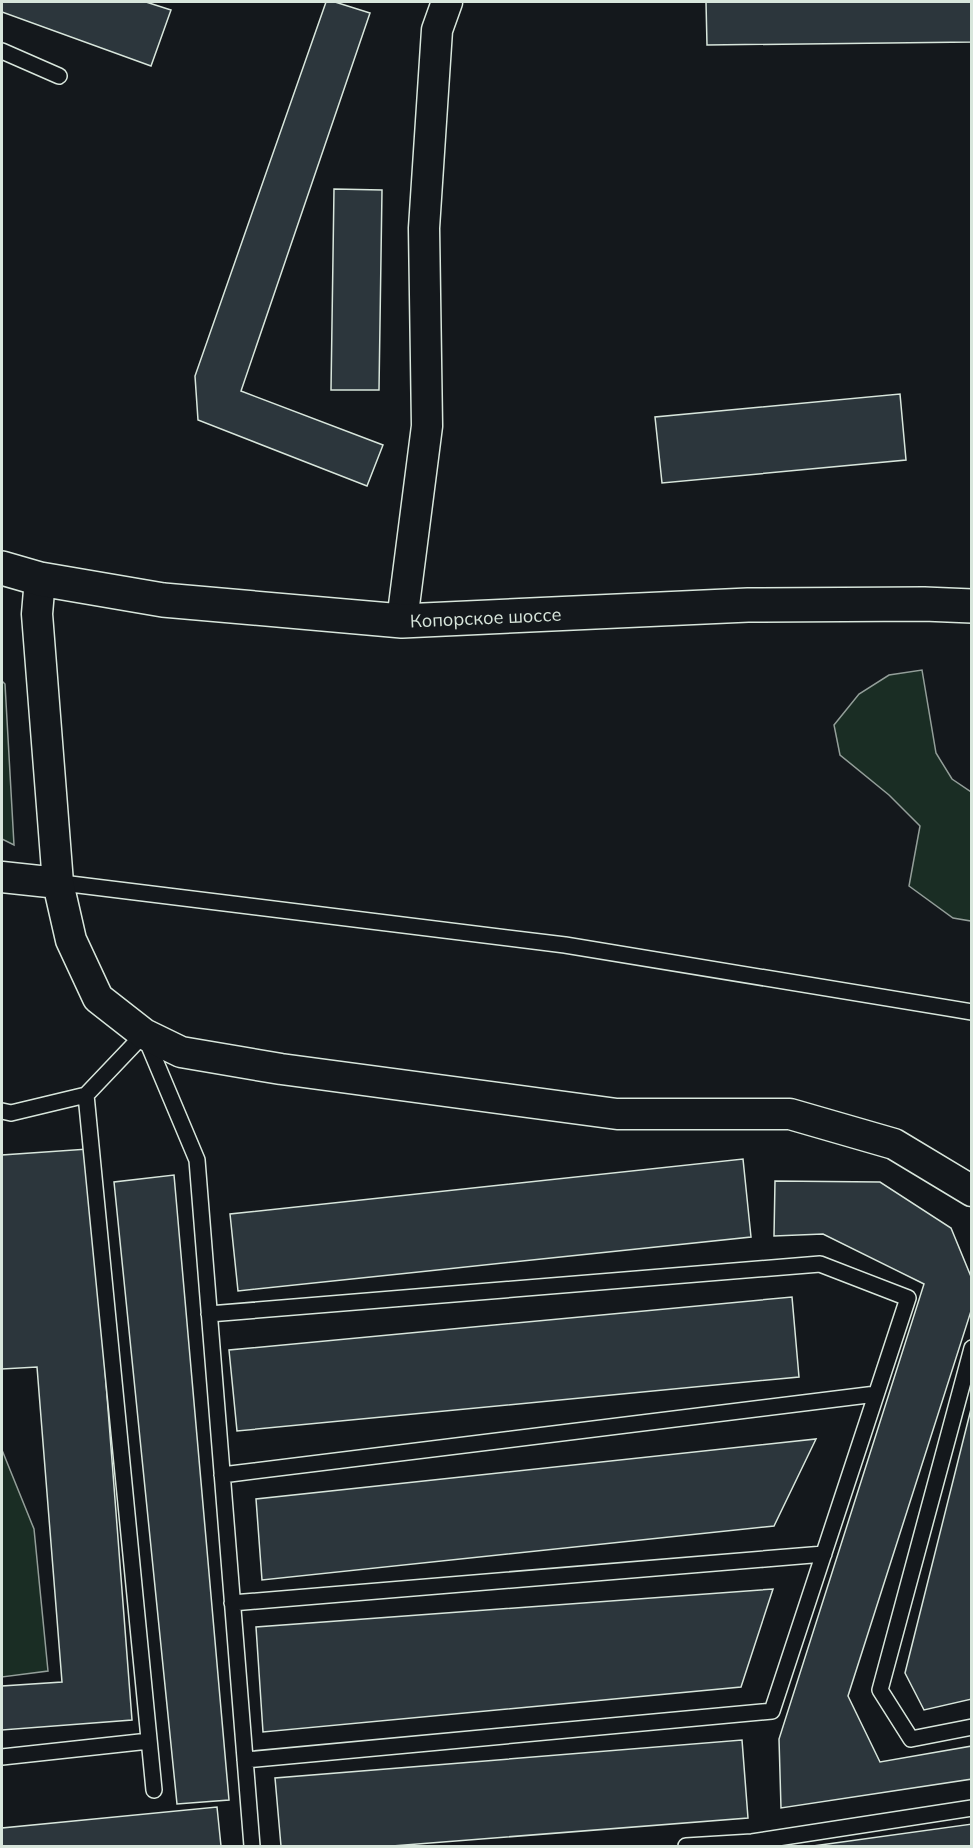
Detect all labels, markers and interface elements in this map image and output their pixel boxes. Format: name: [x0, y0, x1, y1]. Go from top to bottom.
street label: Копорское шоссе: [409, 602, 562, 632]

